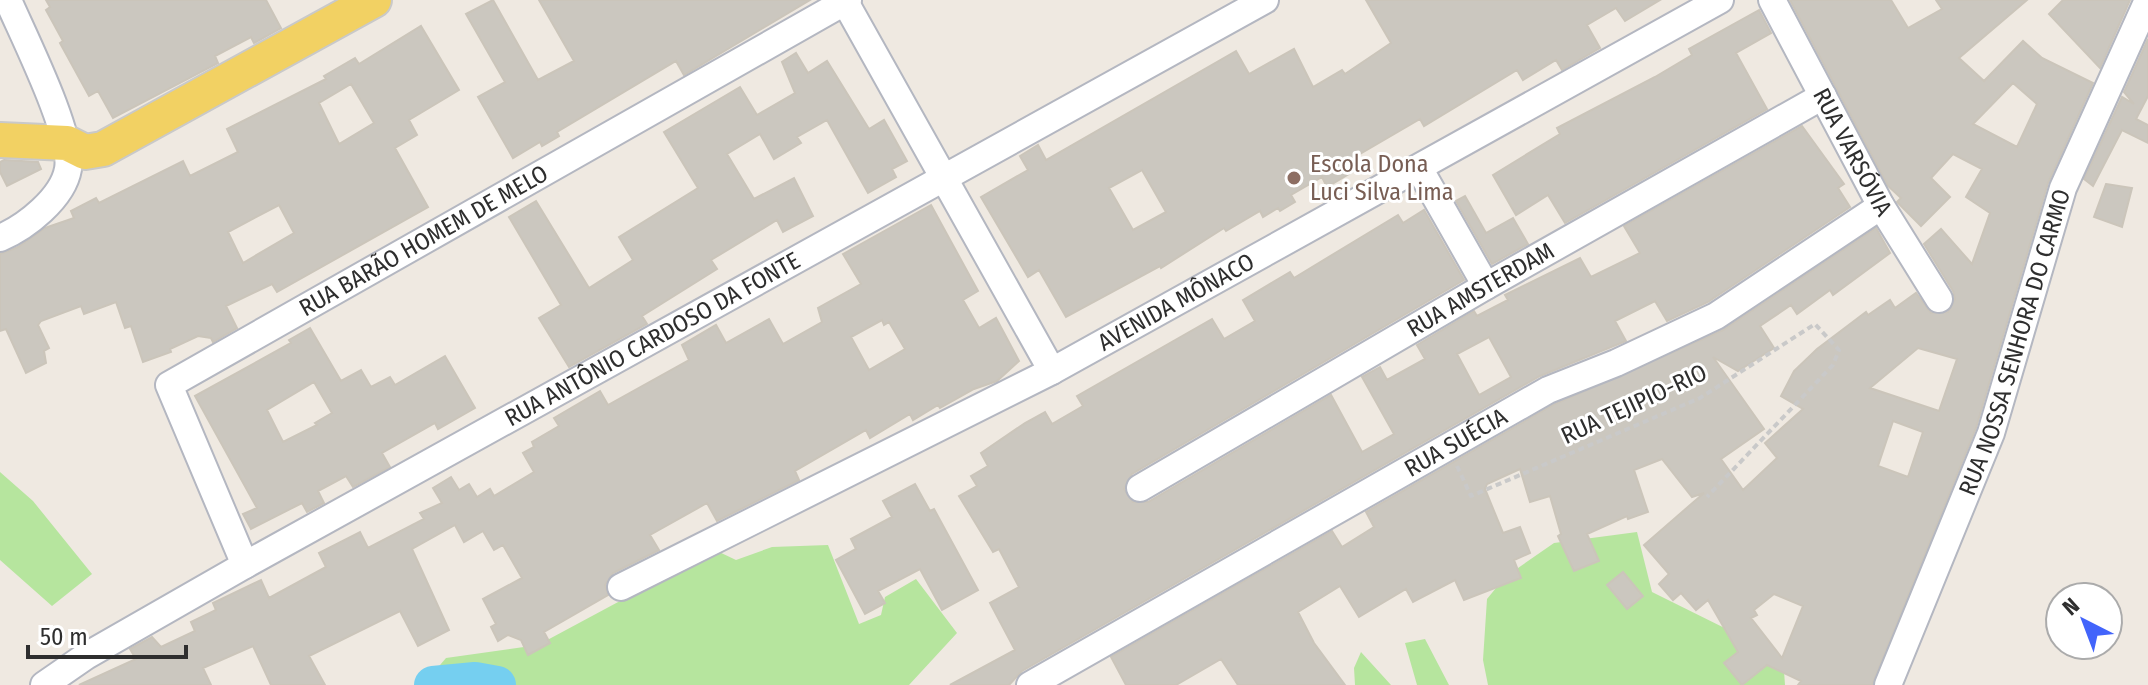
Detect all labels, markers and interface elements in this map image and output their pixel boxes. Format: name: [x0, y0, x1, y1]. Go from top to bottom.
street label: RUA VARSÓVIA: [1807, 83, 1898, 222]
place label: Escola Dona Luci Silva Lima: [1310, 150, 1453, 206]
street label: RUA BARÃO HOMEM DE MELO: [294, 159, 553, 322]
marker: Escola Dona Luci Silva Lima: [1285, 169, 1303, 187]
street label: RUA NOSSA SENHORA DO CARMO: [1953, 186, 2076, 499]
street label: RUA AMSTERDAM: [1402, 237, 1559, 343]
street label: RUA ANTÔNIO CARDOSO DA FONTE: [500, 246, 805, 432]
street label: AVENIDA MÔNACO: [1093, 248, 1259, 357]
street label: RUA TEJIPIO-RIO: [1557, 358, 1711, 450]
street label: RUA SUÉCIA: [1400, 402, 1512, 483]
north arrow: [2044, 581, 2124, 661]
text: N: [2057, 592, 2085, 621]
scale bar: [28, 609, 186, 659]
text: 50 m: [40, 623, 88, 651]

